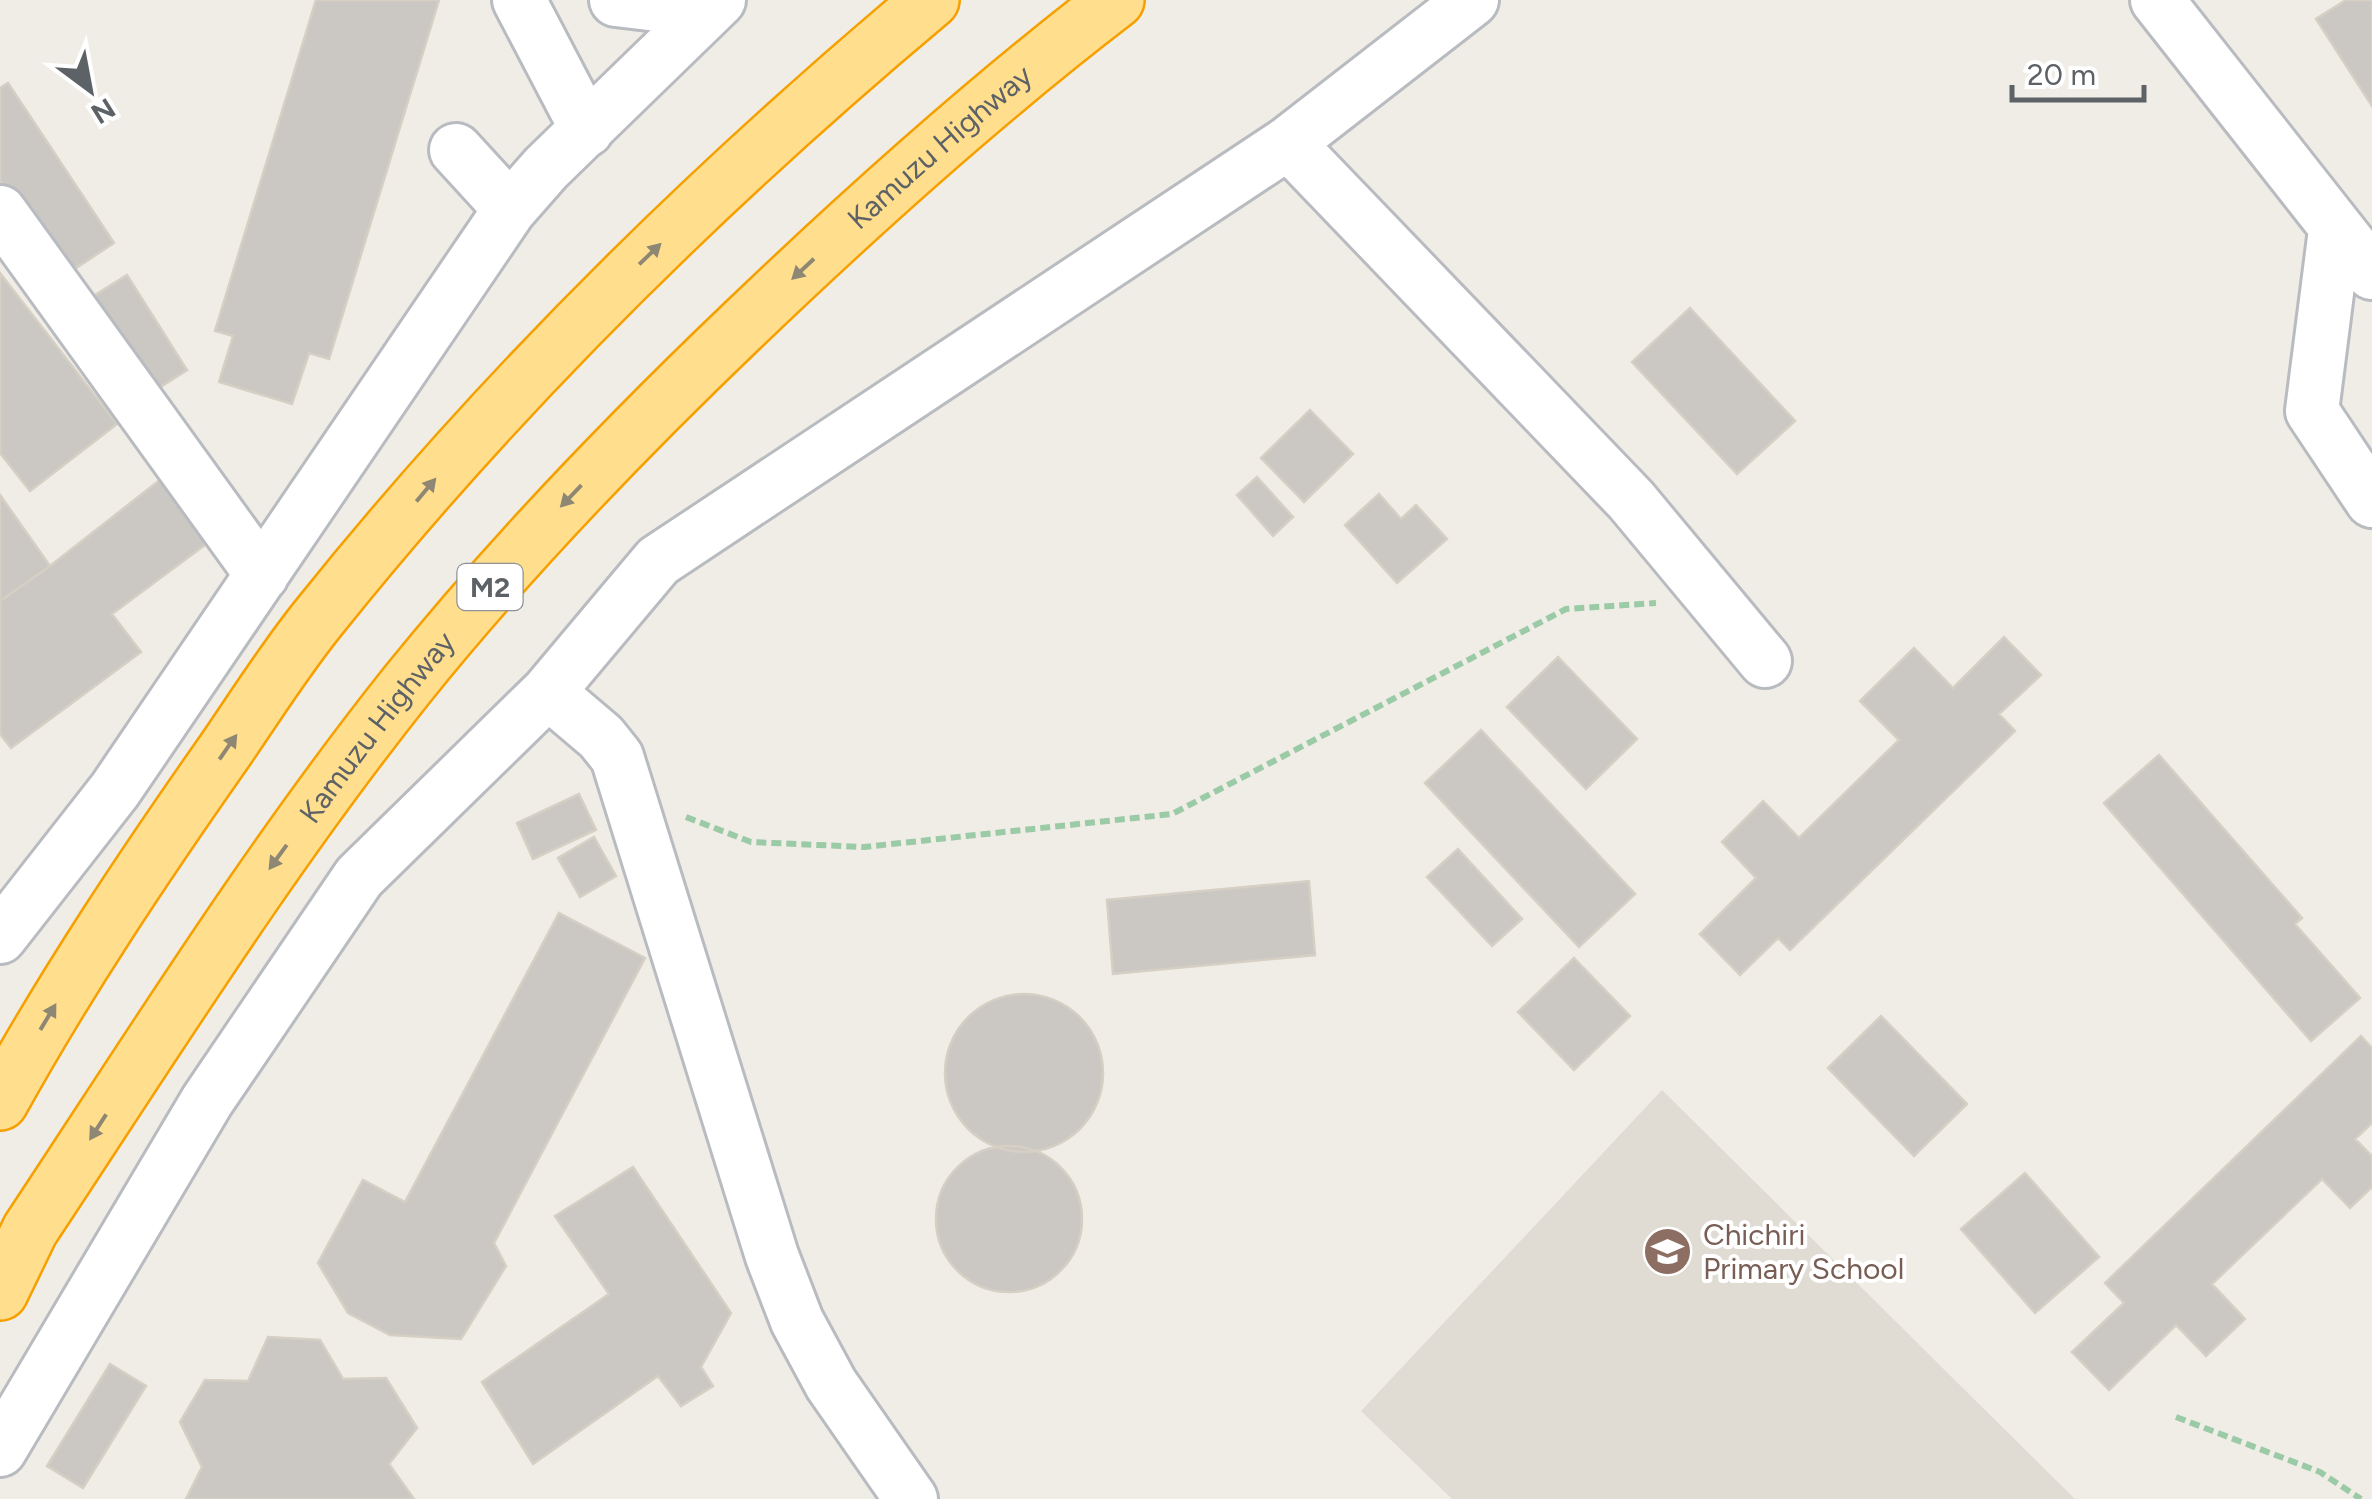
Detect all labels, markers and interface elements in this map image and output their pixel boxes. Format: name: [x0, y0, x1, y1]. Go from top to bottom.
north arrow: [40, 40, 140, 140]
scale bar: [2012, 40, 2144, 102]
street label: Kamuzu Highway: [839, 56, 1039, 237]
text: 20 m: [2027, 56, 2096, 93]
text: N: [85, 91, 121, 131]
one-way arrow: [637, 243, 661, 267]
one-way arrow: [791, 257, 816, 279]
one-way arrow: [415, 477, 436, 502]
one-way arrow: [560, 484, 584, 508]
road number: M2: [458, 564, 522, 610]
street label: Kamuzu Highway: [291, 623, 462, 830]
one-way arrow: [218, 734, 237, 760]
one-way arrow: [269, 844, 288, 870]
one-way arrow: [38, 1003, 56, 1031]
one-way arrow: [90, 1114, 108, 1141]
place label: Chichiri Primary School: [1703, 1216, 1904, 1287]
school or university icon: Chichiri Primary School: [1642, 1225, 1694, 1277]

